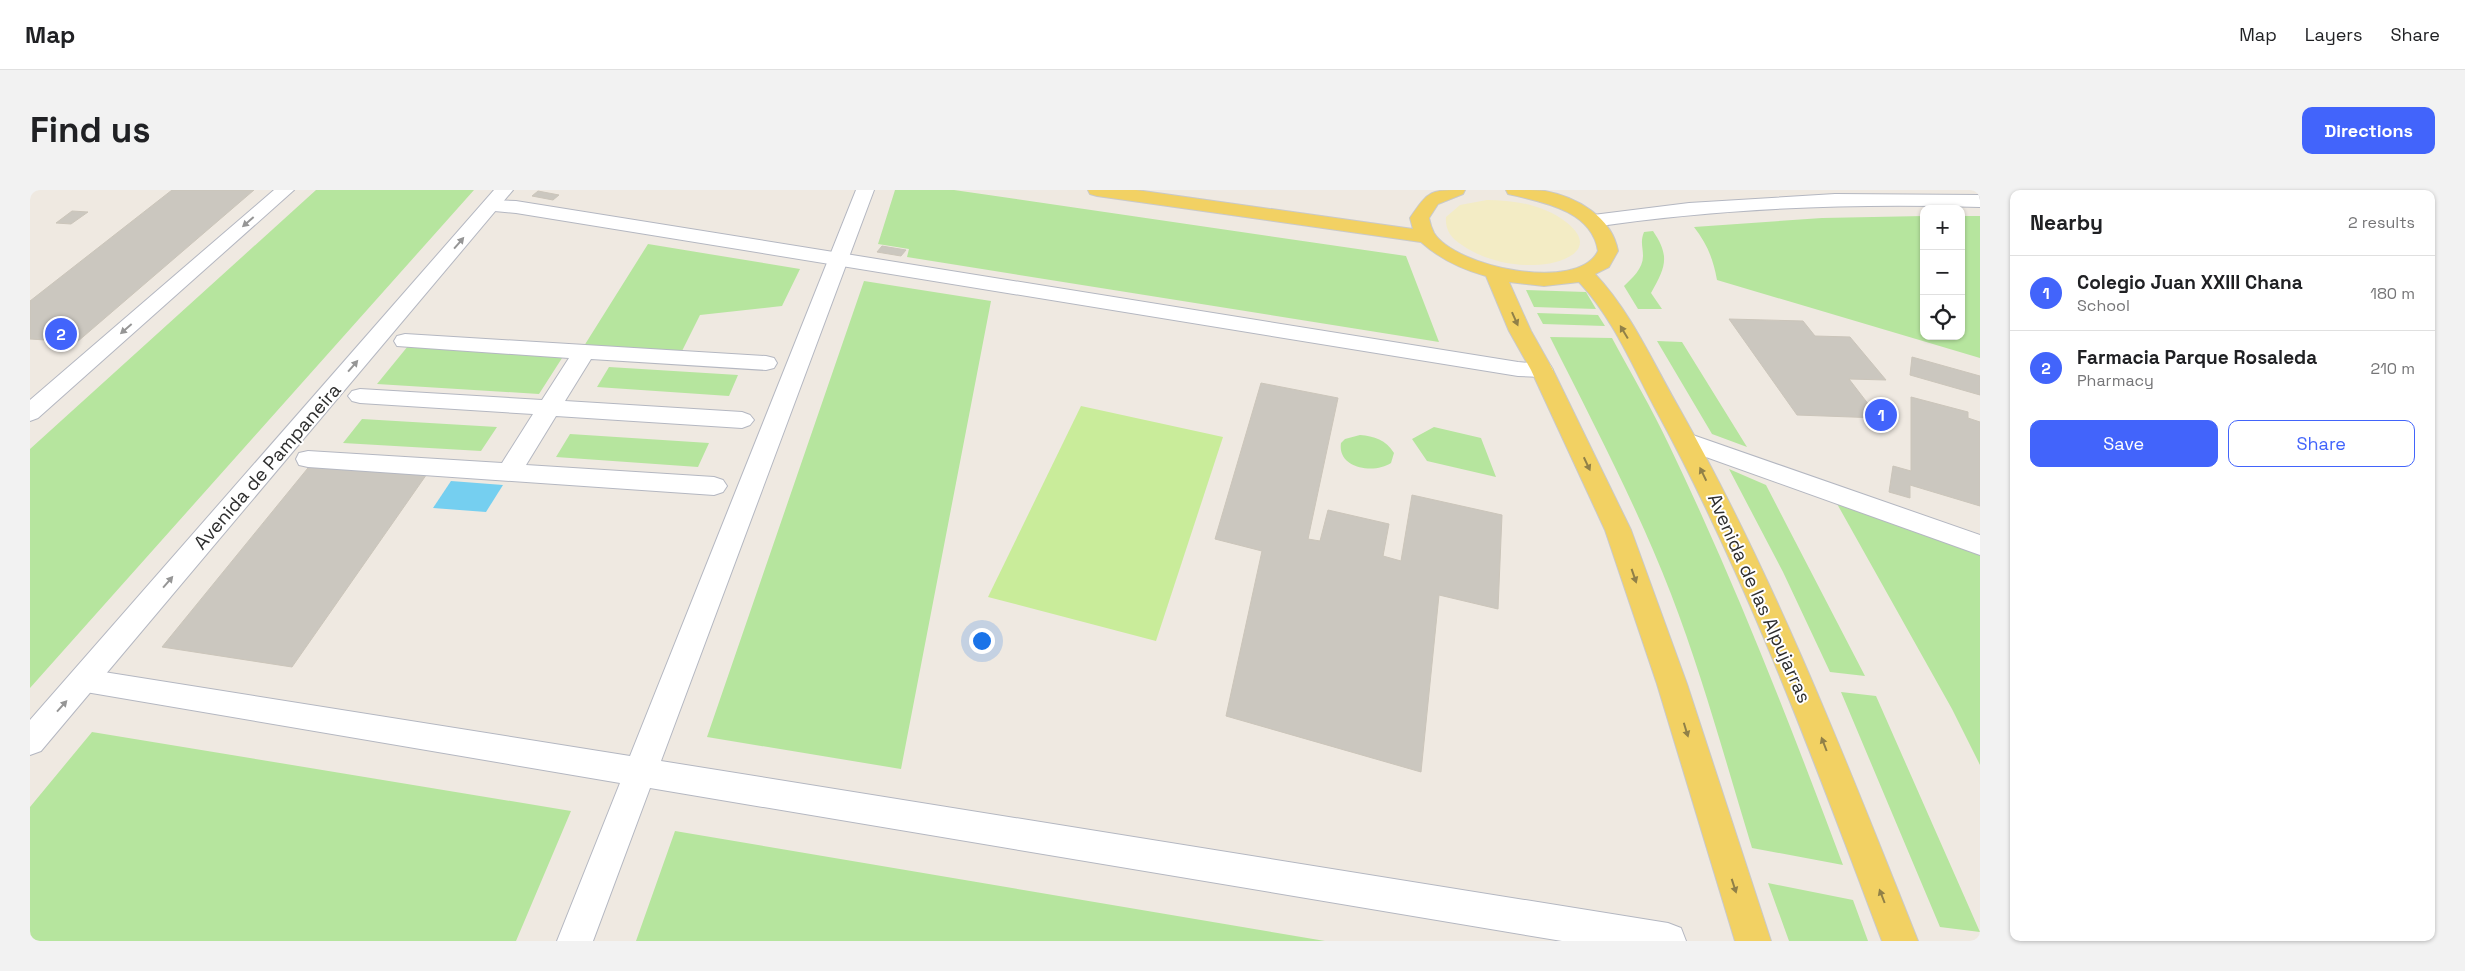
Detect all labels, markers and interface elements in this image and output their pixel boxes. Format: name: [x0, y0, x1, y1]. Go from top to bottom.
text: Map: [25, 19, 75, 50]
text: Map: [2239, 23, 2277, 46]
text: Layers: [2305, 23, 2362, 46]
text: Share: [2390, 23, 2440, 46]
button: Directions: [2302, 107, 2435, 154]
text: Find us: [30, 108, 151, 152]
map controls: [1920, 205, 1965, 340]
button: +: [1920, 205, 1965, 250]
text: Nearby: [2030, 209, 2103, 236]
text: 2 results: [2348, 212, 2415, 233]
one-way arrow: [242, 216, 254, 227]
one-way arrow: [453, 237, 465, 249]
button: −: [1920, 250, 1965, 295]
text: Colegio Juan XXIII Chana: [2077, 270, 2303, 295]
text: 1: [2042, 283, 2050, 304]
text: 180 m: [2370, 283, 2415, 304]
button: locate: [1920, 295, 1965, 340]
text: School: [2077, 295, 2130, 316]
one-way arrow: [1511, 312, 1519, 326]
pin: 2: [45, 315, 77, 353]
one-way arrow: [120, 323, 132, 335]
one-way arrow: [1620, 325, 1628, 340]
text: Farmacia Parque Rosaleda: [2077, 345, 2317, 370]
text: 2: [2041, 358, 2051, 379]
text: 210 m: [2371, 358, 2415, 379]
one-way arrow: [347, 360, 359, 372]
text: Pharmacy: [2077, 370, 2154, 391]
street label: Avenida de Pampaneira: [188, 378, 347, 555]
pin: 1: [1865, 396, 1897, 434]
button: Save: [2030, 420, 2218, 467]
button: Share: [2228, 420, 2415, 467]
one-way arrow: [1583, 457, 1591, 471]
one-way arrow: [1699, 467, 1707, 481]
street label: Avenida de las Alpujarras: [1702, 490, 1817, 707]
one-way arrow: [1631, 569, 1638, 584]
one-way arrow: [162, 576, 173, 589]
your location: [969, 628, 995, 654]
one-way arrow: [57, 700, 68, 713]
one-way arrow: [1683, 723, 1691, 738]
one-way arrow: [1819, 737, 1827, 751]
one-way arrow: [1731, 878, 1739, 893]
one-way arrow: [1878, 888, 1885, 903]

